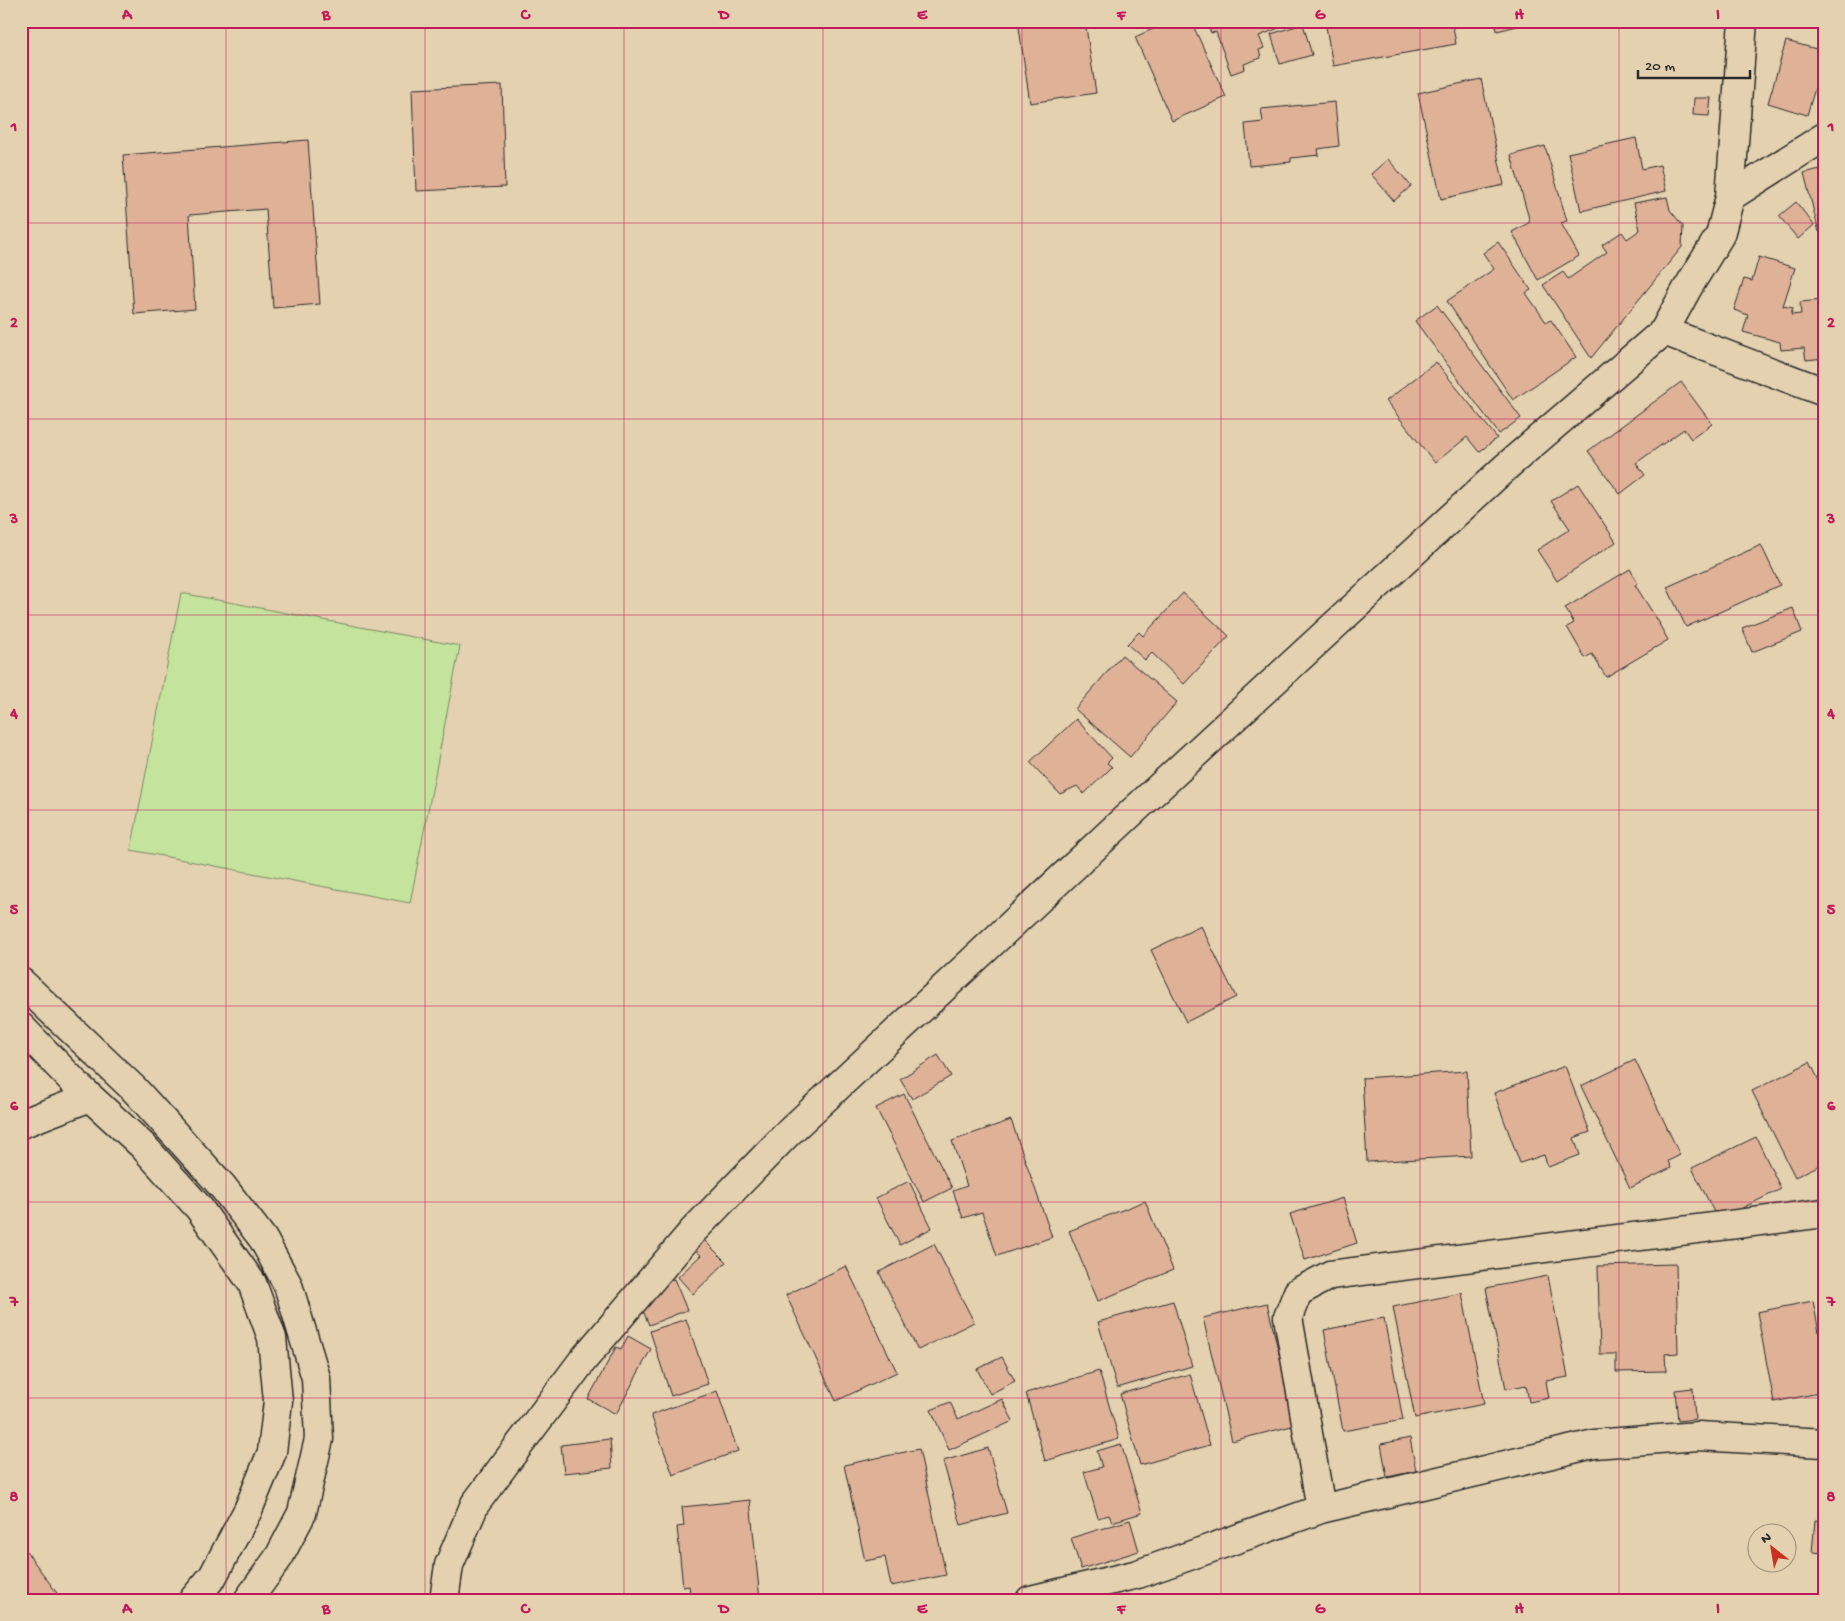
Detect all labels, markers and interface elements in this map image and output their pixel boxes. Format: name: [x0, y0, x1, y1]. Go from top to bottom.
text: A: [121, 7, 133, 26]
text: B: [321, 7, 331, 26]
text: C: [520, 7, 531, 26]
text: D: [717, 7, 730, 26]
text: E: [917, 7, 928, 26]
text: F: [1116, 7, 1127, 26]
text: G: [1315, 7, 1326, 26]
text: H: [1514, 7, 1524, 26]
text: I: [1716, 7, 1720, 26]
scale bar: [1638, 48, 1750, 80]
text: 20 m: [1645, 58, 1675, 76]
text: 1: [10, 119, 17, 138]
text: 1: [1827, 119, 1834, 138]
text: 2: [10, 315, 18, 334]
text: 2: [1827, 315, 1835, 334]
text: 3: [9, 511, 18, 530]
text: 3: [1826, 511, 1835, 530]
text: 4: [9, 706, 18, 725]
text: 4: [1826, 706, 1835, 725]
text: 5: [10, 902, 19, 921]
text: 5: [1827, 902, 1836, 921]
text: 6: [10, 1098, 19, 1117]
text: 6: [1827, 1098, 1836, 1117]
text: 7: [9, 1294, 19, 1313]
text: 7: [1826, 1294, 1836, 1313]
text: 8: [10, 1489, 19, 1508]
text: 8: [1827, 1489, 1836, 1508]
north arrow: [1748, 1524, 1798, 1574]
text: N: [1758, 1529, 1775, 1549]
text: A: [121, 1601, 133, 1620]
text: B: [321, 1601, 331, 1620]
text: C: [520, 1601, 531, 1620]
text: D: [717, 1601, 730, 1620]
text: E: [917, 1601, 928, 1620]
text: F: [1116, 1601, 1127, 1620]
text: G: [1315, 1601, 1326, 1620]
text: H: [1514, 1601, 1524, 1620]
text: I: [1716, 1601, 1720, 1620]

